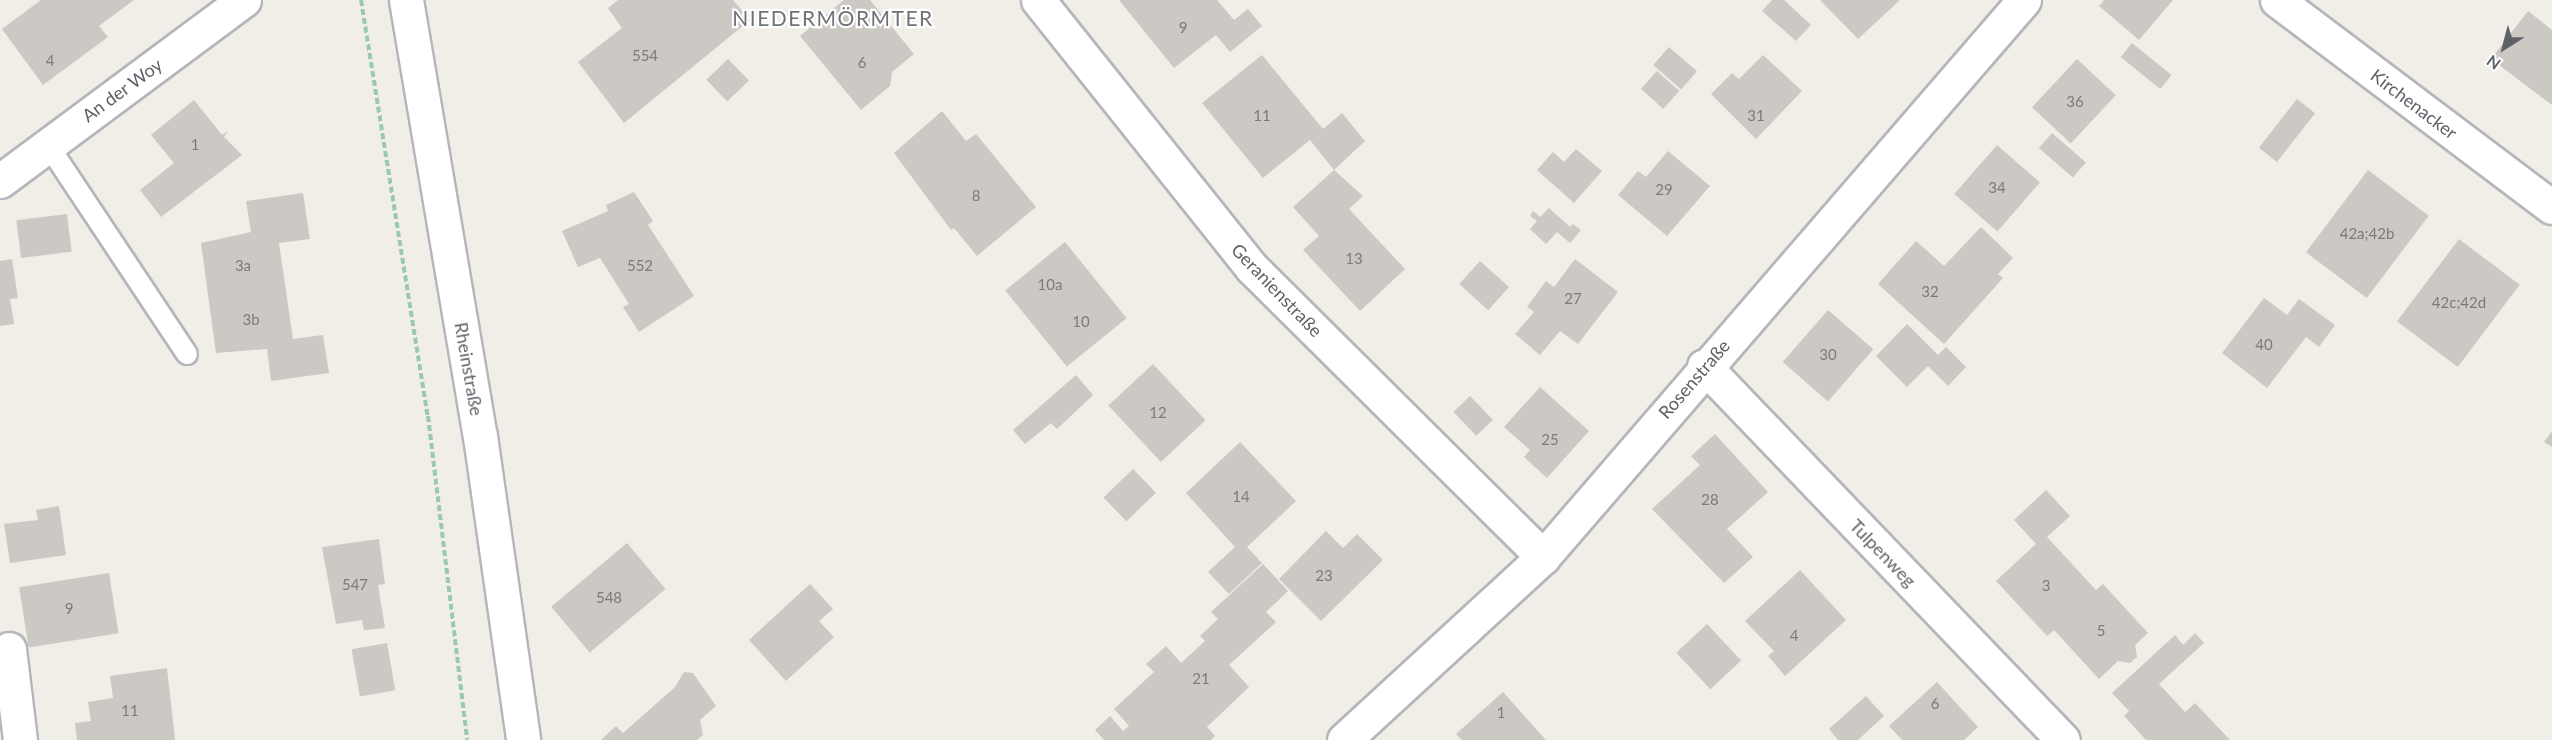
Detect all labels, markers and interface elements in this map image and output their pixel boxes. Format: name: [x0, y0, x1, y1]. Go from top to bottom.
district label: NIEDERMÖRMTER: [732, 5, 934, 31]
north arrow: [2474, 18, 2534, 78]
house number: 9: [1179, 19, 1187, 37]
house number: 554: [632, 47, 658, 65]
house number: 4: [46, 52, 54, 70]
text: N: [2483, 52, 2504, 74]
street label: An der Woy: [77, 54, 167, 126]
house number: 6: [858, 54, 866, 72]
street label: Kirchenacker: [2366, 64, 2462, 144]
house number: 36: [2066, 93, 2084, 111]
house number: 11: [1253, 107, 1271, 125]
house number: 31: [1747, 107, 1765, 125]
house number: 1: [191, 136, 199, 154]
house number: 34: [1988, 179, 2006, 197]
house number: 29: [1655, 181, 1673, 199]
house number: 8: [972, 187, 980, 205]
house number: 42a;42b: [2340, 225, 2394, 243]
street label: Geranienstraße: [1227, 239, 1327, 341]
house number: 13: [1345, 250, 1363, 268]
house number: 3a: [235, 257, 251, 275]
house number: 552: [627, 257, 653, 275]
house number: 10a: [1038, 276, 1062, 294]
house number: 32: [1921, 283, 1939, 301]
house number: 27: [1564, 290, 1582, 308]
house number: 42c;42d: [2432, 294, 2486, 312]
house number: 3b: [242, 311, 260, 329]
house number: 10: [1072, 313, 1090, 331]
street label: Rheinstraße: [450, 321, 488, 417]
street label: Rosenstraße: [1654, 335, 1734, 423]
house number: 40: [2255, 336, 2273, 354]
house number: 30: [1819, 346, 1837, 364]
house number: 12: [1149, 404, 1167, 422]
house number: 25: [1541, 431, 1559, 449]
house number: 14: [1232, 488, 1250, 506]
house number: 28: [1701, 491, 1719, 509]
street label: Tulpenweg: [1846, 515, 1920, 591]
house number: 23: [1315, 567, 1333, 585]
house number: 547: [342, 576, 368, 594]
house number: 3: [2042, 577, 2050, 595]
house number: 548: [596, 589, 622, 607]
house number: 9: [65, 600, 73, 618]
house number: 5: [2097, 622, 2105, 640]
house number: 4: [1790, 627, 1798, 645]
house number: 21: [1192, 670, 1210, 688]
house number: 6: [1931, 695, 1939, 713]
house number: 11: [121, 702, 139, 720]
house number: 1: [1497, 704, 1505, 722]

